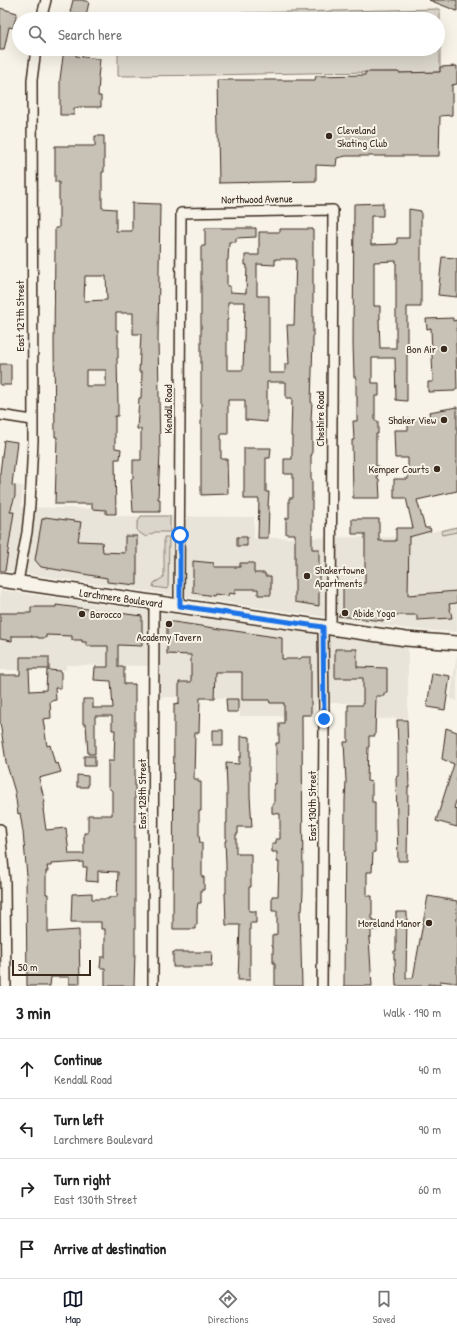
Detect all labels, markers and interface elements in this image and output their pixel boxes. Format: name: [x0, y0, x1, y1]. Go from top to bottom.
search box: [12, 12, 445, 56]
icon: search: [26, 23, 48, 45]
text: Search here: [58, 24, 122, 45]
place label: Cleveland Skating Club: [337, 123, 388, 150]
marker: Cleveland Skating Club: [324, 131, 334, 141]
street label: Northwood Avenue: [221, 191, 294, 207]
street label: East 127th Street: [13, 280, 27, 351]
place label: Bon Air: [406, 342, 437, 356]
marker: Bon Air: [439, 344, 449, 354]
street label: Kendall Road: [161, 384, 175, 434]
street label: Cheshire Road: [313, 391, 327, 447]
place label: Shaker View: [388, 413, 436, 427]
marker: Shaker View: [439, 415, 449, 425]
place label: Kemper Courts: [368, 462, 429, 476]
marker: Kemper Courts: [432, 464, 442, 474]
route start: [171, 526, 189, 544]
place label: Shakertowne Apartments: [315, 563, 365, 590]
marker: Shakertowne Apartments: [302, 571, 312, 581]
street label: Larchmere Boulevard: [79, 585, 164, 611]
place label: Abide Yoga: [353, 606, 396, 620]
place label: Barocco: [90, 607, 122, 621]
marker: Abide Yoga: [340, 608, 350, 618]
marker: Barocco: [77, 609, 87, 619]
marker: Academy Tavern: [164, 619, 174, 629]
place label: Academy Tavern: [137, 630, 201, 644]
route end: [315, 710, 333, 728]
street label: East 128th Street: [135, 759, 149, 829]
street label: East 130th Street: [305, 771, 319, 841]
place label: Moreland Manor: [358, 916, 422, 930]
marker: Moreland Manor: [424, 918, 434, 928]
scale bar: [12, 958, 91, 977]
text: 50 m: [18, 960, 38, 974]
text: 3 min: [16, 1001, 51, 1024]
text: Walk · 190 m: [383, 1003, 441, 1021]
text: Continue: [54, 1049, 102, 1070]
icon: ahead: [16, 1058, 38, 1080]
text: 40 m: [418, 1060, 441, 1078]
text: Kendall Road: [54, 1070, 112, 1088]
text: Turn left: [54, 1109, 104, 1130]
icon: left: [16, 1118, 38, 1140]
text: 90 m: [419, 1120, 441, 1138]
text: Larchmere Boulevard: [54, 1130, 153, 1148]
text: Turn right: [54, 1169, 110, 1190]
icon: right: [16, 1178, 38, 1200]
text: 60 m: [418, 1180, 441, 1198]
text: East 130th Street: [54, 1190, 137, 1208]
icon: arrive: [16, 1238, 38, 1260]
text: Arrive at destination: [54, 1238, 166, 1259]
tab: Map: [62, 1288, 84, 1326]
tab: Directions: [208, 1288, 249, 1326]
tab: Saved: [373, 1288, 395, 1326]

